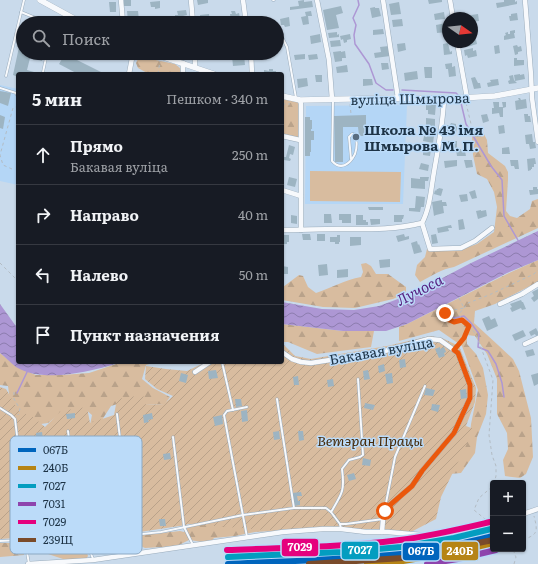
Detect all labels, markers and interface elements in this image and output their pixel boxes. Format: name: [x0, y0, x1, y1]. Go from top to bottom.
north arrow: [442, 12, 478, 48]
search box: [16, 16, 284, 60]
icon: search: [30, 27, 52, 49]
text: Поиск: [62, 27, 110, 50]
text: 5 мин: [32, 86, 82, 111]
street label: вуліца Шмырова: [350, 87, 470, 109]
text: Пешком · 340 m: [166, 89, 268, 108]
place label: Школа № 43 імя Шмырова М. П.: [364, 119, 483, 155]
marker: Школа № 43 імя Шмырова М. П.: [351, 132, 361, 142]
text: Прямо: [70, 134, 123, 157]
icon: ahead: [32, 144, 54, 166]
text: 250 m: [232, 145, 268, 164]
text: Бакавая вуліца: [70, 157, 168, 176]
text: Направо: [70, 203, 139, 226]
icon: right: [32, 204, 54, 226]
text: 40 m: [238, 205, 268, 224]
text: Налево: [70, 263, 128, 286]
icon: left: [32, 264, 54, 286]
text: 50 m: [239, 265, 268, 284]
water label: Лучоса: [391, 267, 447, 311]
route end: [436, 304, 454, 322]
text: Пункт назначения: [70, 323, 220, 346]
icon: arrive: [32, 324, 54, 346]
street label: Бакавая вуліца: [327, 331, 435, 369]
park label: Ветэран Працы: [317, 430, 423, 450]
legend: [10, 436, 142, 554]
text: 067Б: [43, 441, 68, 457]
text: 240Б: [43, 459, 68, 475]
text: 7027: [43, 477, 66, 493]
map controls: [490, 480, 526, 552]
button: +: [490, 480, 526, 516]
text: 7031: [43, 495, 66, 511]
route start: [376, 502, 394, 520]
text: 7029: [43, 513, 66, 529]
button: −: [490, 516, 526, 552]
text: 239Щ: [43, 531, 73, 547]
line badge: 7029: [281, 538, 319, 557]
text: 7029: [288, 538, 312, 554]
line badge: 7027: [341, 541, 379, 560]
text: 7027: [348, 541, 372, 557]
line badge: 240Б: [441, 541, 479, 561]
line badge: 067Б: [402, 542, 440, 561]
text: 067Б: [408, 542, 435, 558]
text: 240Б: [447, 542, 474, 558]

